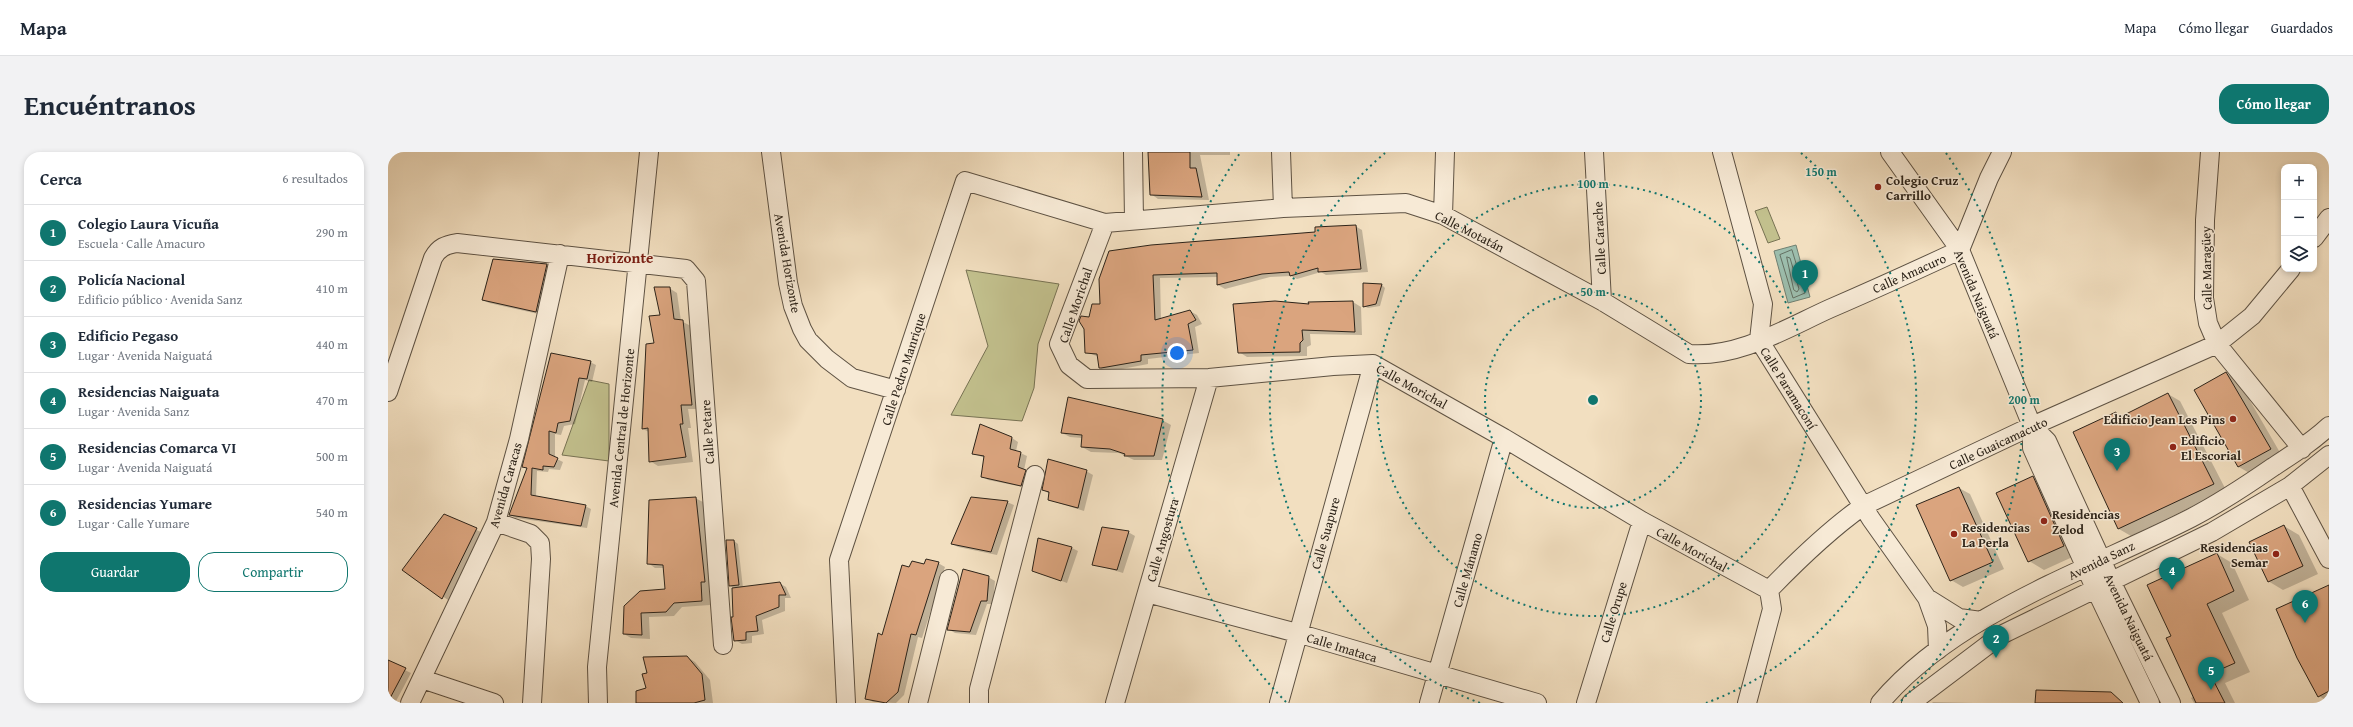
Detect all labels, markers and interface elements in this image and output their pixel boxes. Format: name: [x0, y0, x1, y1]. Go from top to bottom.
text: Mapa: [20, 14, 67, 42]
text: Mapa: [2124, 18, 2156, 38]
text: Cómo llegar: [2178, 18, 2249, 38]
text: Guardados: [2271, 18, 2333, 38]
text: Encuéntranos: [24, 84, 196, 125]
button: Cómo llegar: [2219, 84, 2329, 124]
text: 150 m: [1805, 163, 1838, 180]
map controls: [2281, 164, 2317, 272]
button: +: [2281, 164, 2317, 200]
text: Cerca: [40, 166, 82, 191]
text: 6 resultados: [282, 169, 348, 188]
place label: Colegio Cruz Carrillo: [1886, 171, 1958, 205]
text: 100 m: [1577, 175, 1610, 192]
marker: Colegio Cruz Carrillo: [1873, 182, 1883, 192]
button: −: [2281, 200, 2317, 236]
street label: Calle Carache: [1588, 201, 1611, 275]
street label: Calle Motatán: [1432, 206, 1508, 257]
street label: Avenida Horizonte: [769, 212, 806, 314]
text: Colegio Laura Vicuña: [78, 213, 219, 234]
text: 1: [50, 223, 56, 242]
text: 290 m: [316, 223, 348, 242]
street label: Calle Maragüey: [2196, 225, 2217, 310]
text: Escuela · Calle Amacuro: [78, 234, 205, 253]
button: layers: [2281, 236, 2317, 272]
district label: Horizonte: [587, 247, 653, 268]
street label: Avenida Naiguatá: [1949, 247, 2004, 342]
street label: Calle Amacuro: [1869, 249, 1949, 298]
pin: 1: [1792, 260, 1818, 293]
street label: Calle Morichal: [1054, 265, 1097, 345]
text: Policía Nacional: [78, 269, 185, 290]
text: 2: [50, 279, 56, 298]
text: 410 m: [316, 279, 348, 298]
text: 50 m: [1580, 283, 1606, 300]
text: Edificio público · Avenida Sanz: [78, 290, 242, 309]
street label: Calle Pedro Manrique: [876, 310, 931, 428]
text: Edificio Pegaso: [78, 325, 178, 346]
text: 3: [50, 335, 56, 354]
text: 440 m: [316, 335, 348, 354]
your location: [1167, 343, 1187, 363]
street label: Calle Paramaconí: [1756, 343, 1822, 433]
text: Lugar · Avenida Naiguatá: [78, 346, 212, 365]
street label: Avenida Central de Horizonte: [604, 348, 639, 509]
street label: Calle Morichal: [1373, 359, 1451, 414]
text: Residencias Naiguata: [78, 381, 220, 402]
text: 4: [50, 391, 56, 410]
text: 470 m: [316, 391, 348, 410]
text: 200 m: [2008, 391, 2041, 408]
centre of rings: [1586, 393, 1600, 407]
street label: Calle Petare: [696, 399, 719, 465]
text: Lugar · Avenida Sanz: [78, 402, 189, 421]
place label: Edificio Jean Les Pins: [2104, 410, 2225, 429]
street label: Calle Guaicamacuto: [1946, 412, 2051, 475]
marker: Edificio Jean Les Pins: [2228, 414, 2238, 424]
place label: Edificio El Escorial: [2181, 431, 2241, 465]
text: Residencias Comarca VI: [78, 437, 236, 458]
pin: 3: [2104, 438, 2130, 471]
street label: Avenida Caracas: [484, 440, 527, 530]
marker: Edificio El Escorial: [2168, 442, 2178, 452]
text: 5: [50, 447, 56, 466]
text: 500 m: [316, 447, 348, 466]
text: Lugar · Avenida Naiguatá: [78, 458, 212, 477]
text: Residencias Yumare: [78, 493, 212, 514]
street label: Calle Angostura: [1142, 495, 1184, 584]
street label: Calle Suapure: [1306, 495, 1345, 571]
text: 6: [50, 503, 56, 522]
text: 540 m: [316, 503, 348, 522]
place label: Residencias Zelod: [2052, 505, 2120, 539]
text: Lugar · Calle Yumare: [78, 514, 190, 533]
marker: Residencias Zelod: [2039, 516, 2049, 526]
place label: Residencias La Perla: [1962, 518, 2030, 552]
street label: Calle Morichal: [1653, 522, 1731, 577]
marker: Residencias La Perla: [1949, 529, 1959, 539]
street label: Calle Mánamo: [1448, 530, 1487, 610]
street label: Avenida Sanz: [2065, 536, 2138, 585]
place label: Residencias Semar: [2200, 538, 2268, 572]
marker: Residencias Semar: [2271, 549, 2281, 559]
button: Guardar: [40, 552, 190, 592]
button: Compartir: [198, 552, 348, 592]
pin: 4: [2159, 557, 2185, 590]
street label: Avenida Naiguatá: [2099, 570, 2158, 665]
street label: Calle Orupe: [1595, 579, 1632, 645]
pin: 6: [2292, 590, 2318, 623]
pin: 2: [1983, 625, 2009, 658]
street label: Calle Imataca: [1304, 628, 1380, 667]
pin: 5: [2198, 657, 2224, 690]

